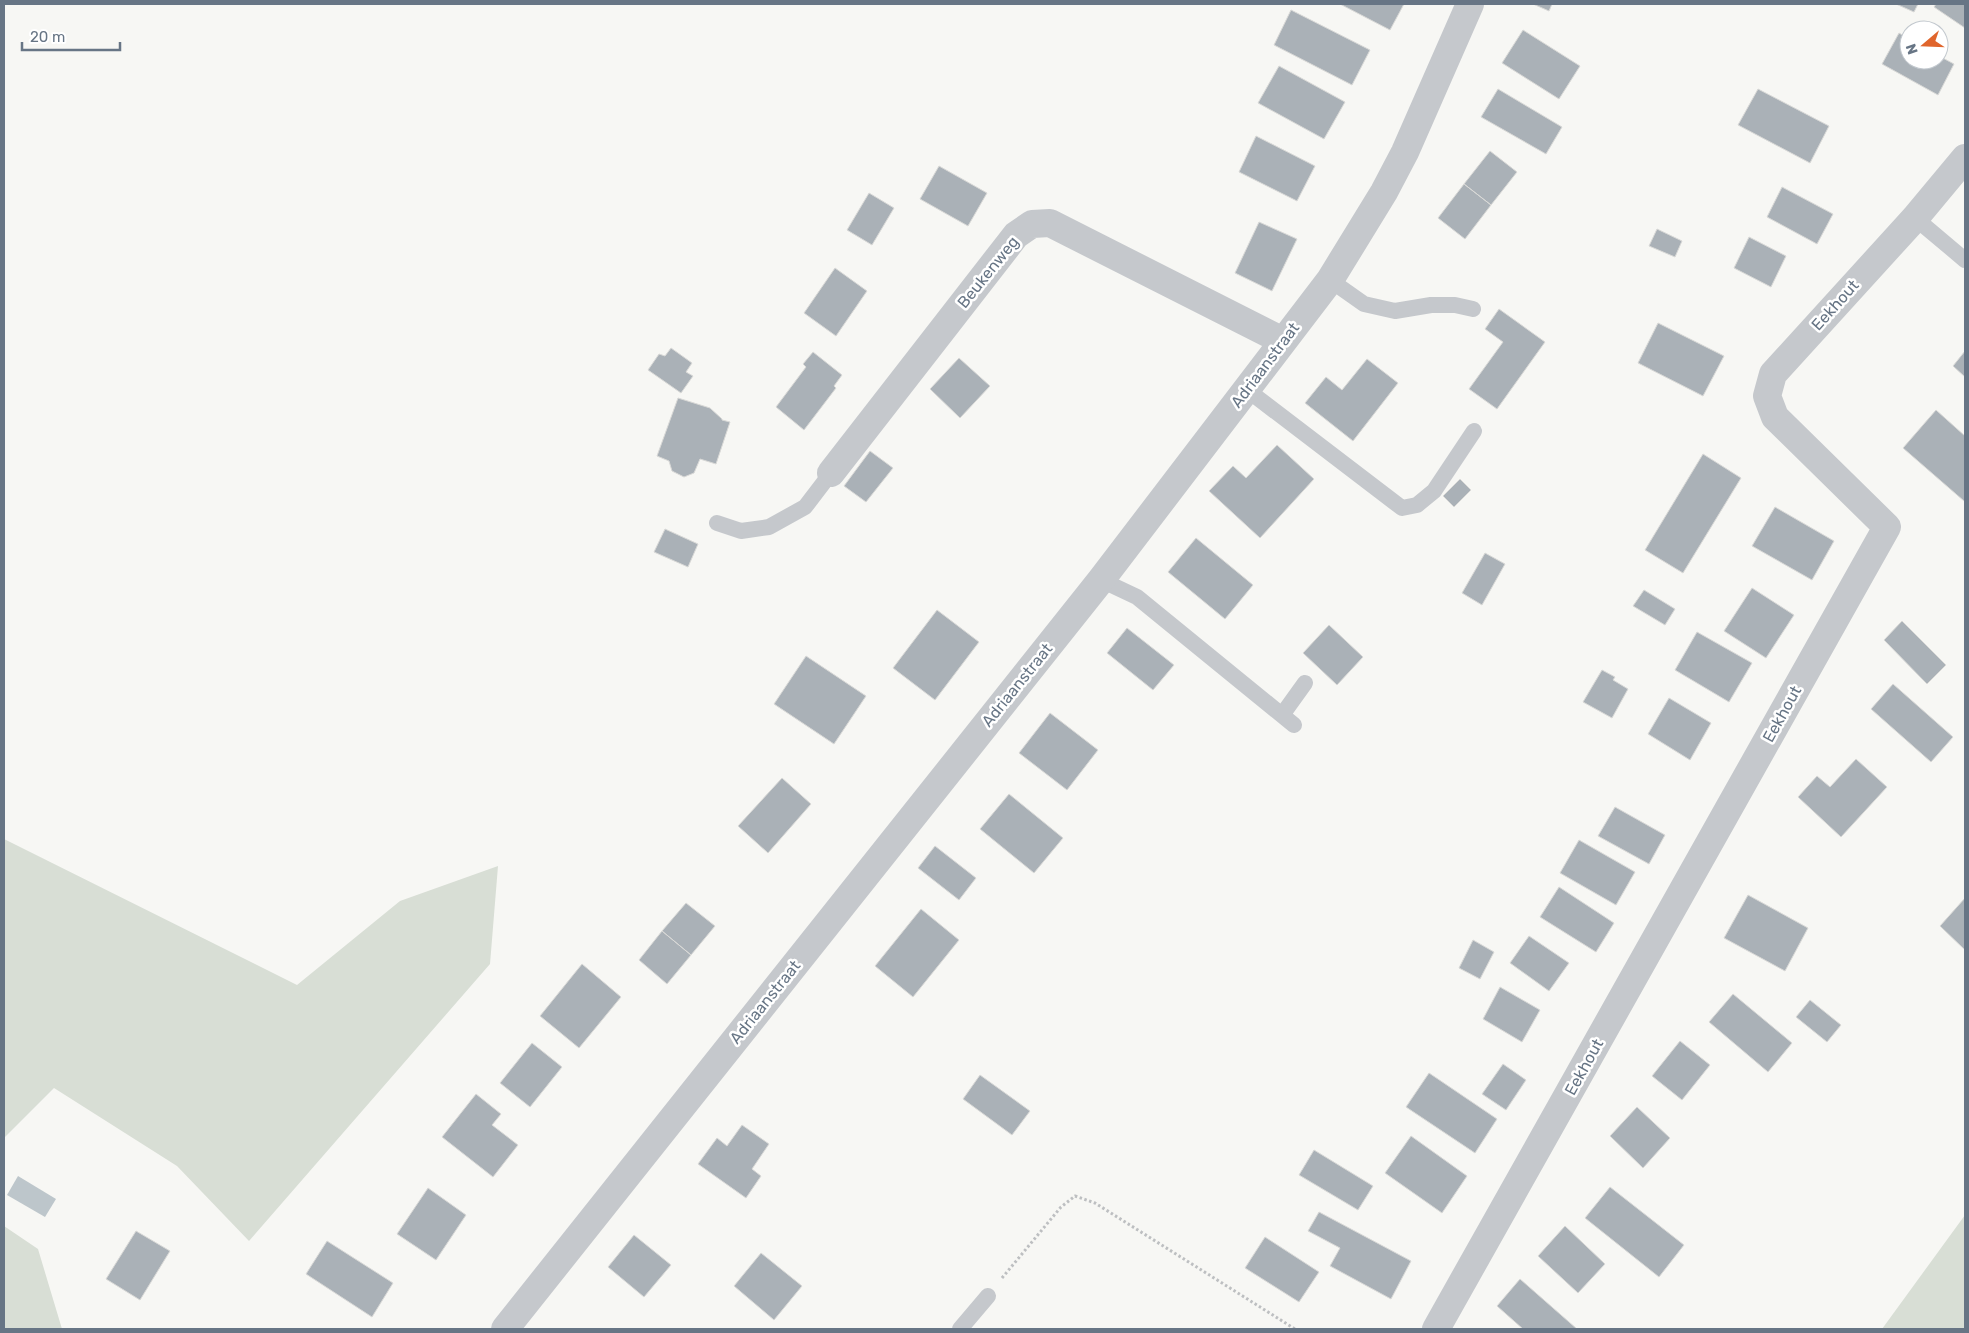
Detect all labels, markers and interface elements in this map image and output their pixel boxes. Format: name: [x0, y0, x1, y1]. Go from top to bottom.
scale bar: [22, 20, 120, 52]
north arrow: [1899, 20, 1949, 70]
text: 20 m: [30, 28, 65, 46]
text: N: [1903, 42, 1922, 57]
street label: Beukenweg: [953, 232, 1023, 312]
street label: Eekhout: [1807, 276, 1863, 334]
street label: Adriaanstraat: [1227, 319, 1303, 411]
street label: Adriaanstraat: [978, 640, 1056, 730]
street label: Eekhout: [1759, 682, 1805, 746]
street label: Adriaanstraat: [726, 957, 804, 1047]
street label: Eekhout: [1561, 1035, 1607, 1099]

